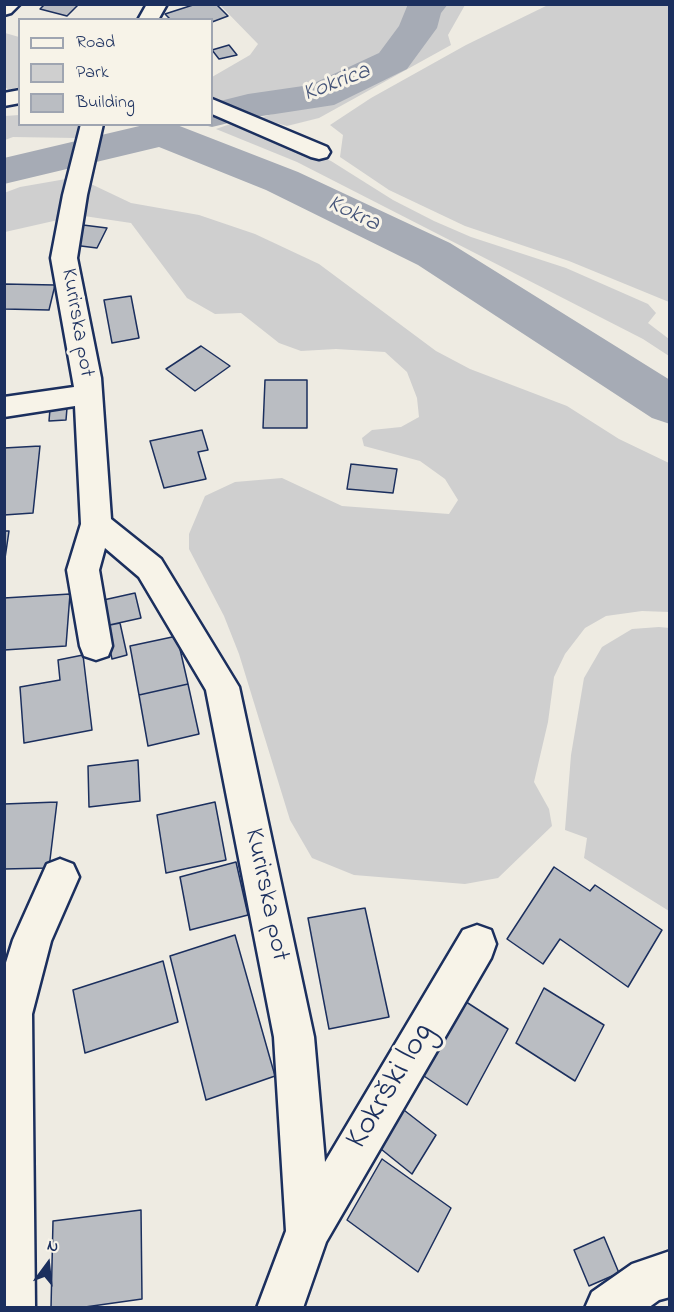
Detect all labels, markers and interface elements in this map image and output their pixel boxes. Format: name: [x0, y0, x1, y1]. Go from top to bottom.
legend: [18, 18, 213, 126]
text: Road: [76, 30, 115, 56]
water label: Kokrica: [299, 58, 375, 110]
text: Park: [76, 60, 109, 86]
text: Building: [76, 90, 135, 116]
water label: Kokra: [322, 190, 384, 240]
street label: Kurirska pot: [53, 267, 99, 379]
street label: Kurirska pot: [235, 826, 295, 964]
street label: Kokrški log: [339, 1017, 445, 1157]
north arrow: [18, 1234, 78, 1294]
text: N: [44, 1234, 61, 1260]

